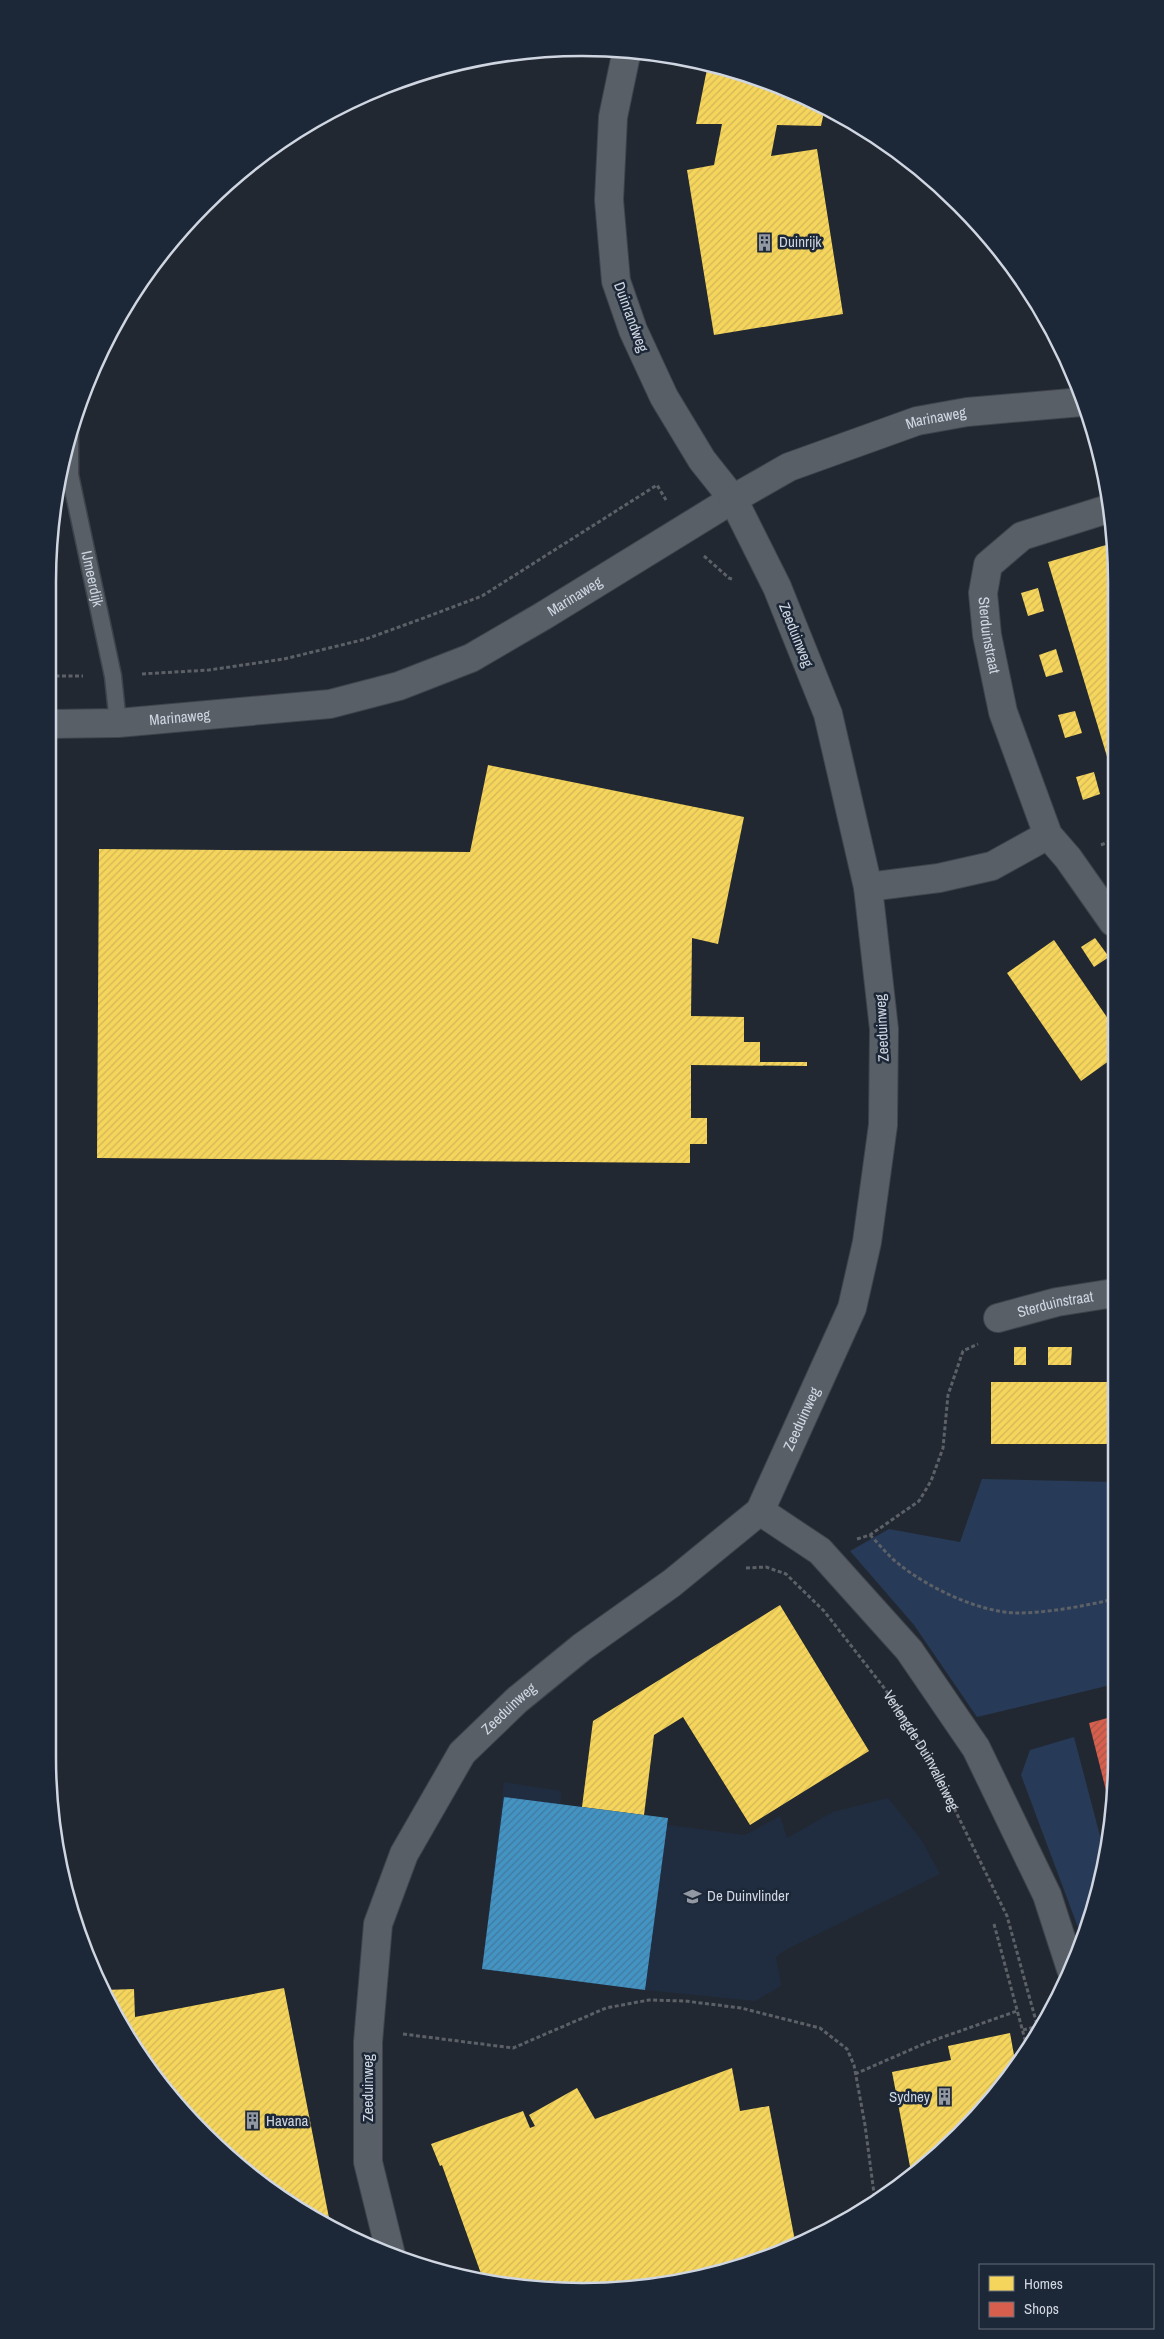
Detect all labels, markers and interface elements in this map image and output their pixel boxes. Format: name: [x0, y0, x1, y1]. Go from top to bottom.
place label: Duinrijk: [779, 231, 822, 252]
building icon: Duinrijk: [755, 232, 775, 252]
street label: Duinrandweg: [609, 279, 654, 355]
street label: Marinaweg: [903, 401, 968, 434]
street label: IJmeerdijk: [76, 549, 109, 609]
street label: Marinaweg: [543, 571, 606, 621]
street label: Sterduinstraat: [973, 596, 1006, 676]
street label: Zeeduinweg: [774, 599, 819, 670]
street label: Marinaweg: [148, 704, 211, 730]
street label: Zeeduinweg: [869, 994, 894, 1062]
street label: Sterduinstraat: [1015, 1285, 1095, 1322]
street label: Zeeduinweg: [778, 1383, 825, 1454]
street label: Zeeduinweg: [477, 1677, 541, 1739]
street label: Verlengde Duinvalleiweg: [879, 1686, 965, 1814]
place label: De Duinvlinder: [707, 1885, 789, 1906]
school or university icon: De Duinvlinder: [683, 1886, 703, 1906]
street label: Zeeduinweg: [357, 2054, 378, 2122]
place label: Sydney: [889, 2086, 931, 2107]
building icon: Sydney: [934, 2087, 954, 2107]
place label: Havana: [266, 2110, 309, 2131]
building icon: Havana: [242, 2111, 262, 2131]
legend: [979, 2264, 1154, 2329]
text: Homes: [1024, 2273, 1063, 2294]
text: Shops: [1024, 2298, 1059, 2319]

